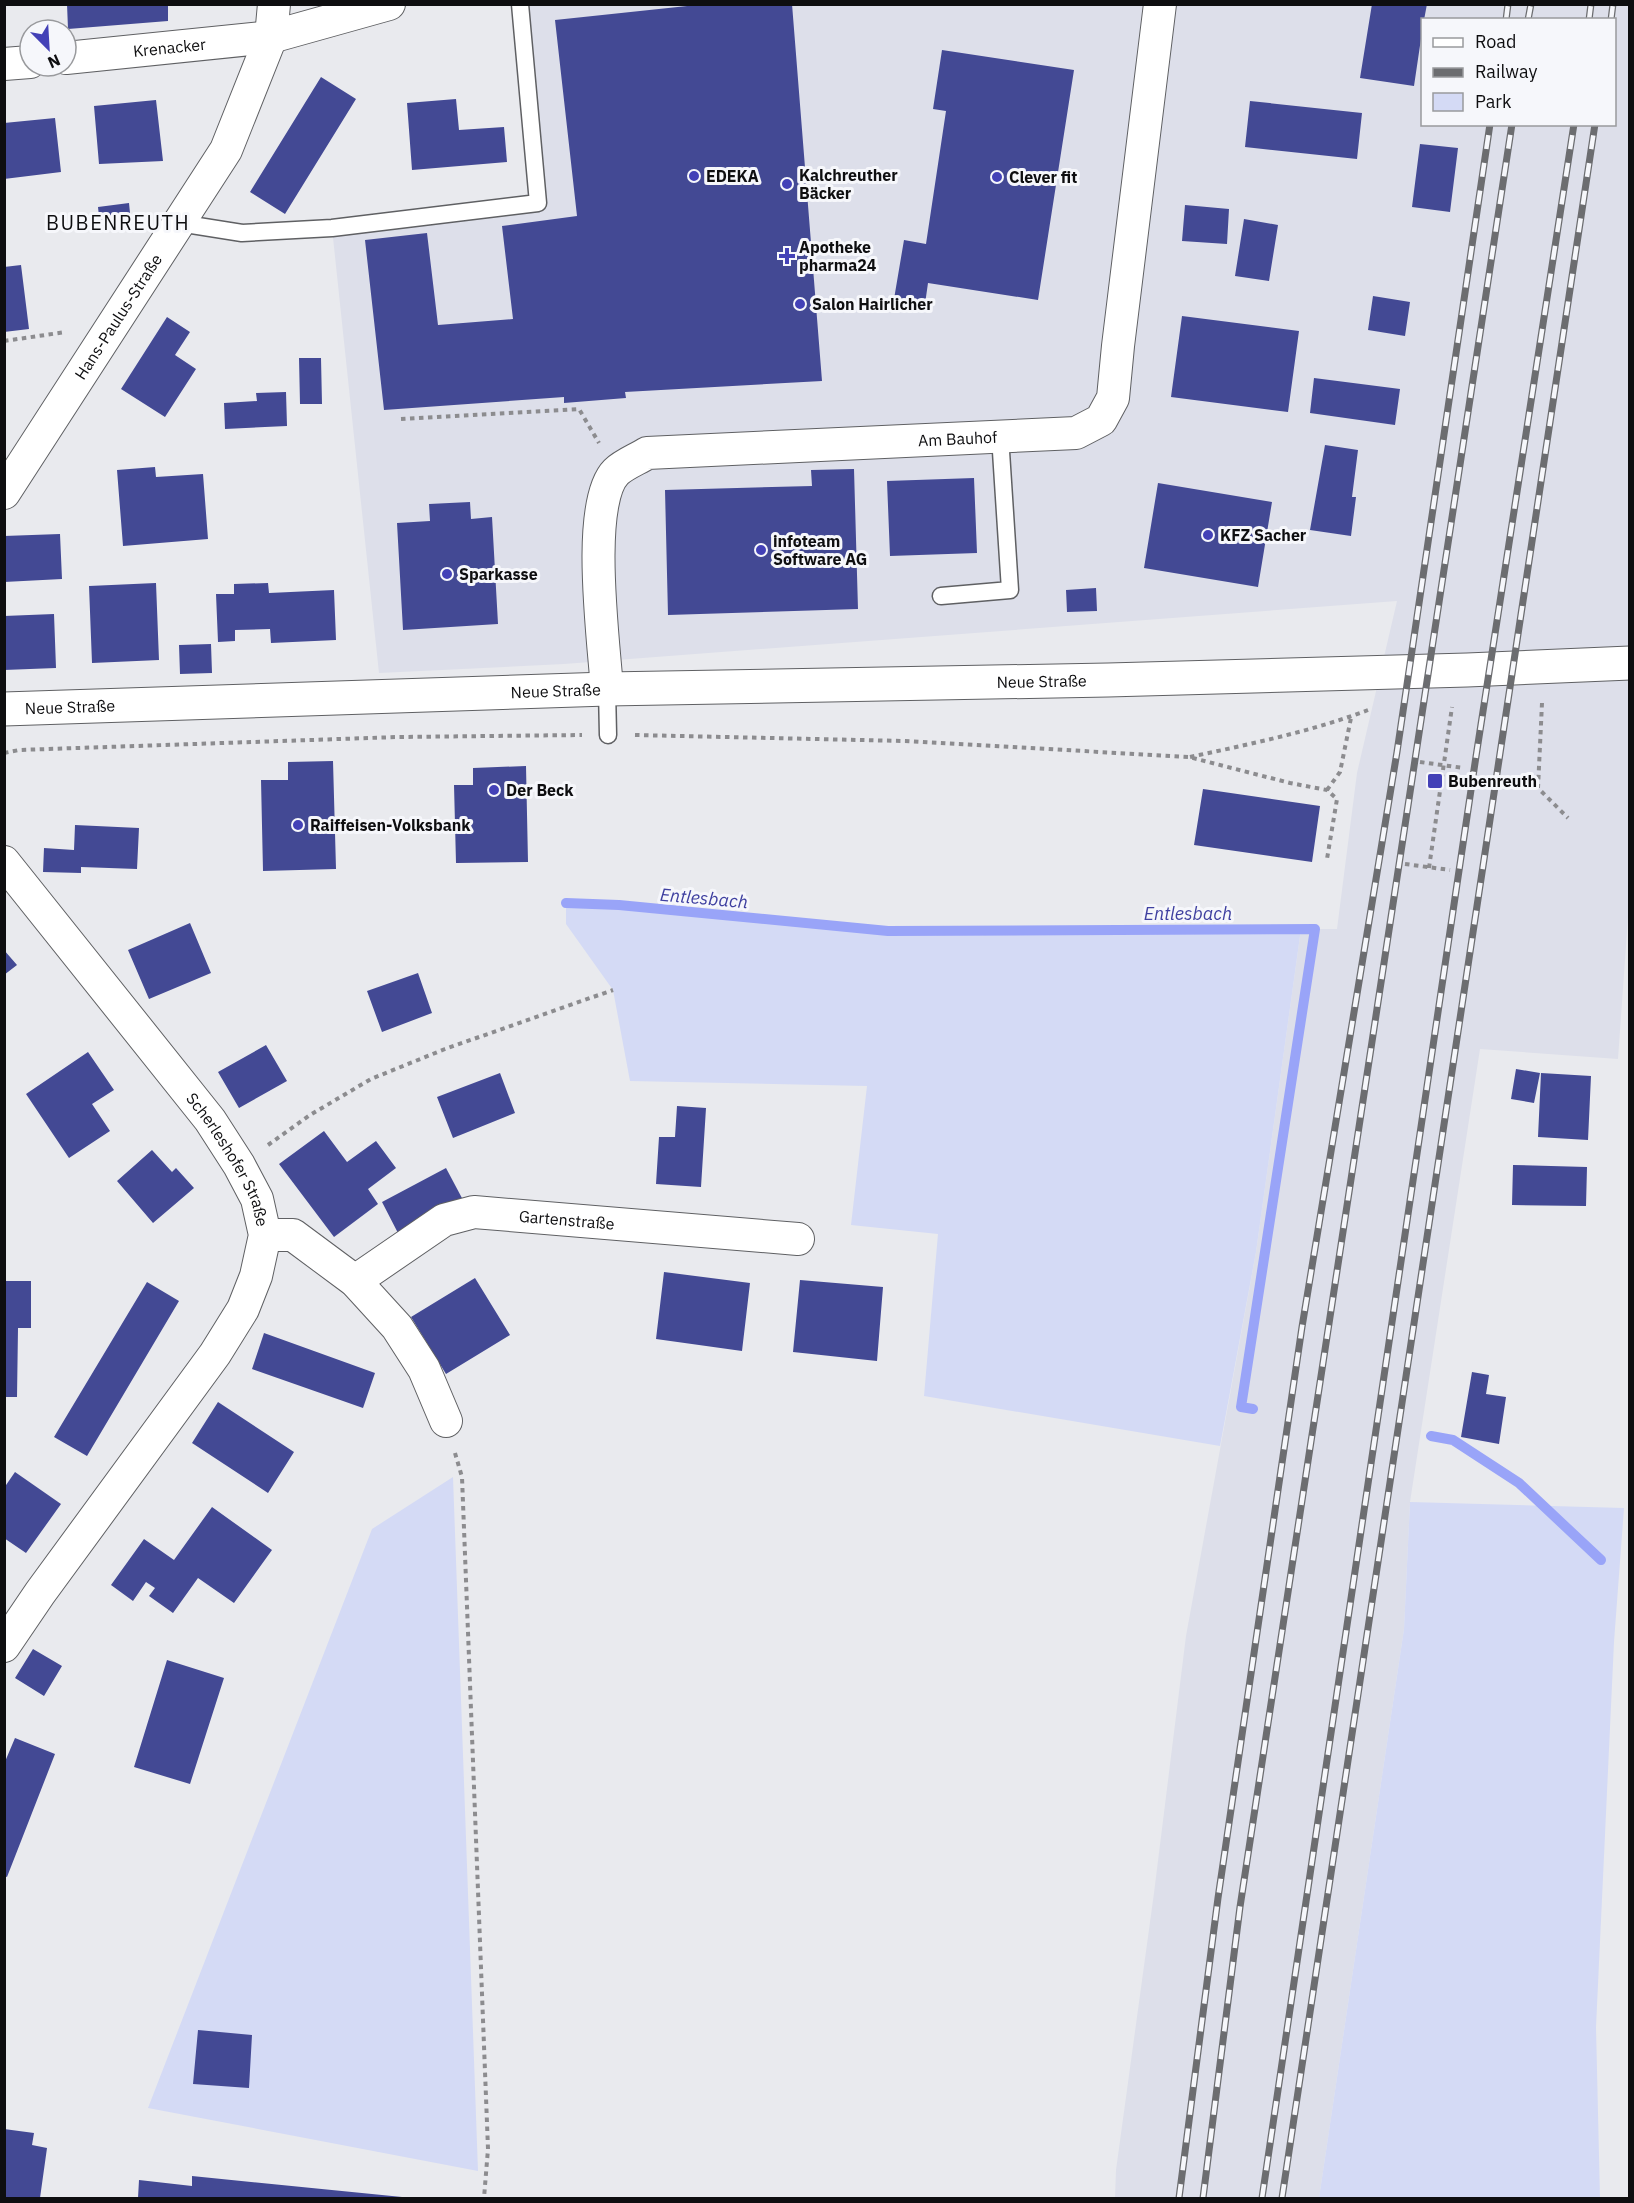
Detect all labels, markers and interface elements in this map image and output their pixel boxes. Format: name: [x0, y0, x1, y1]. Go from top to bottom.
north arrow: [18, 18, 78, 78]
legend: [1421, 18, 1616, 126]
text: Road: [1475, 30, 1516, 53]
street label: Krenacker: [132, 34, 207, 61]
text: N: [45, 50, 63, 73]
text: Railway: [1475, 60, 1537, 83]
text: Park: [1475, 90, 1512, 113]
place label: Kalchreuther Bäcker: [799, 165, 898, 203]
place label: EDEKA: [706, 166, 759, 186]
place label: Clever fit: [1009, 167, 1077, 187]
marker: EDEKA: [687, 169, 701, 183]
marker: Clever fit: [990, 170, 1004, 184]
marker: Kalchreuther Bäcker: [780, 177, 794, 191]
district label: BUBENREUTH: [46, 209, 190, 236]
place label: Apotheke pharma24: [799, 237, 877, 275]
marker: Apotheke pharma24: [780, 249, 794, 263]
street label: Hans-Paulus-Straße: [70, 250, 166, 383]
place label: Salon Hairlicher: [812, 294, 933, 314]
marker: Salon Hairlicher: [793, 297, 807, 311]
street label: Am Bauhof: [917, 427, 998, 450]
place label: KFZ Sacher: [1220, 525, 1307, 545]
marker: KFZ Sacher: [1201, 528, 1215, 542]
place label: infoteam Software AG: [773, 531, 867, 569]
marker: infoteam Software AG: [754, 543, 768, 557]
place label: Sparkasse: [459, 564, 538, 584]
marker: Sparkasse: [440, 567, 454, 581]
street label: Neue Straße: [996, 670, 1087, 692]
street label: Neue Straße: [510, 679, 601, 702]
street label: Neue Straße: [25, 695, 116, 718]
place label: Bubenreuth: [1448, 771, 1537, 791]
marker: Bubenreuth: [1426, 772, 1444, 790]
place label: Der Beck: [506, 780, 574, 800]
marker: Der Beck: [487, 783, 501, 797]
place label: Raiffeisen-Volksbank: [310, 815, 471, 835]
marker: Raiffeisen-Volksbank: [291, 818, 305, 832]
water label: Entlesbach: [659, 883, 749, 913]
water label: Entlesbach: [1144, 902, 1232, 925]
street label: Scherleshofer Straße: [182, 1089, 273, 1229]
street label: Gartenstraße: [518, 1206, 615, 1234]

